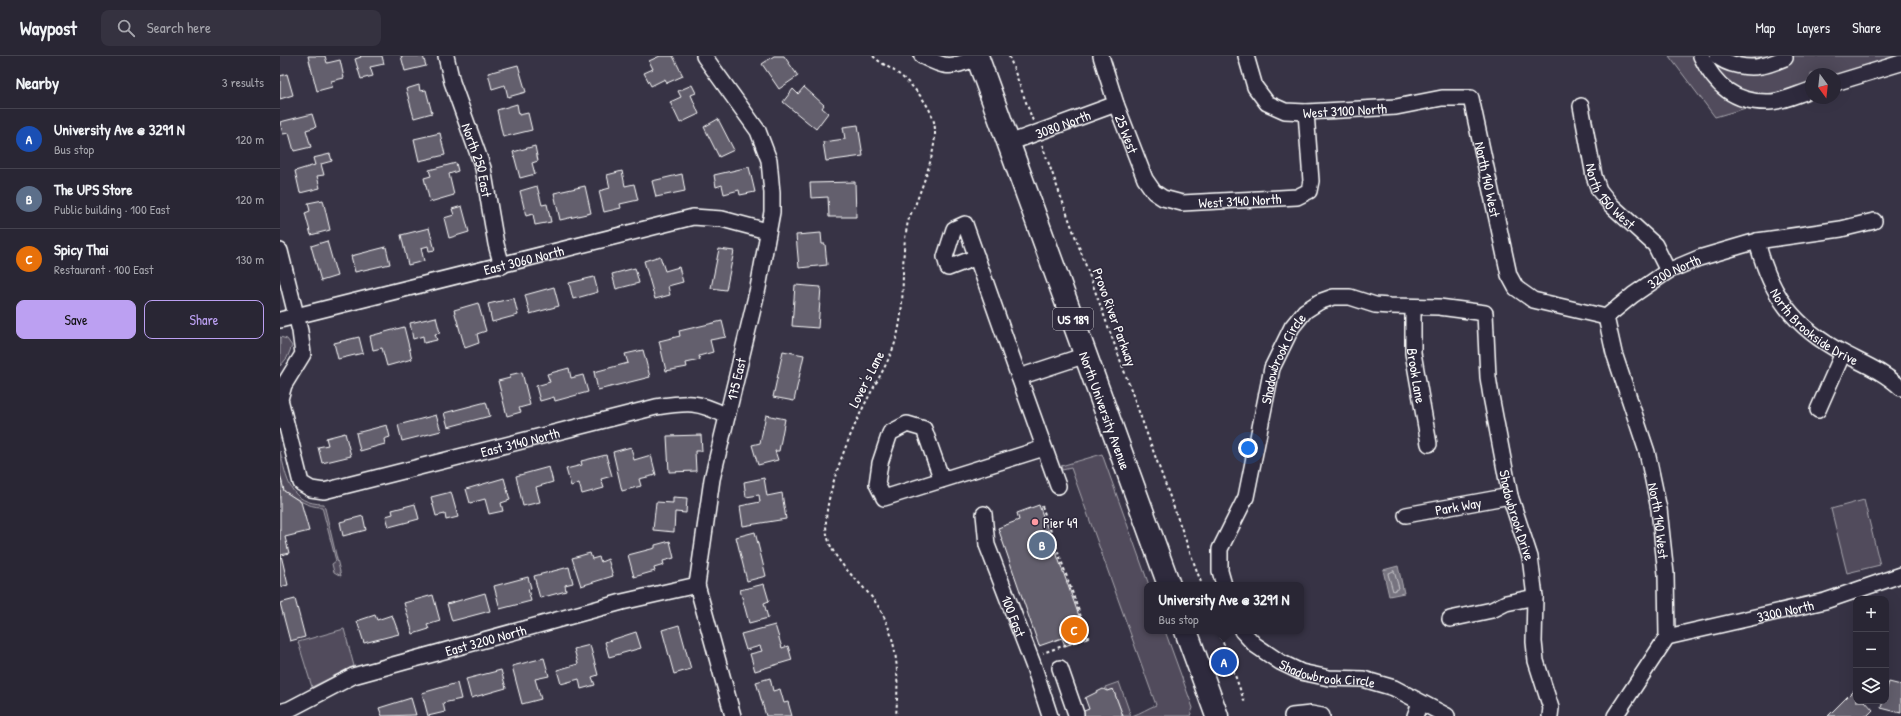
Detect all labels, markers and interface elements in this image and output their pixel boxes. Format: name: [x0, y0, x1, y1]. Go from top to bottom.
search box: [101, 10, 381, 46]
text: Waypost: [20, 15, 77, 41]
icon: search: [115, 17, 137, 39]
text: Search here: [147, 17, 211, 38]
text: Map: [1755, 18, 1775, 37]
text: Layers: [1797, 18, 1830, 37]
text: Share: [1852, 18, 1881, 37]
north arrow: [1805, 68, 1841, 104]
text: Nearby: [16, 71, 59, 94]
text: 3 results: [222, 73, 264, 91]
street label: West 3100 North: [1302, 98, 1388, 122]
street label: 3080 North: [1032, 105, 1093, 142]
street label: 25 West: [1111, 111, 1144, 156]
text: University Ave @ 3291 N: [54, 119, 185, 140]
street label: North 250 East: [458, 120, 497, 198]
text: A: [26, 130, 32, 148]
text: 120 m: [236, 130, 264, 148]
text: Bus stop: [54, 140, 94, 158]
street label: North 140 West: [1471, 140, 1506, 219]
street label: North 150 West: [1582, 162, 1640, 233]
text: The UPS Store: [54, 179, 132, 200]
street label: West 3140 North: [1198, 188, 1282, 212]
text: B: [26, 190, 32, 208]
text: 120 m: [236, 190, 264, 208]
text: Public building · 100 East: [54, 200, 170, 218]
text: Spicy Thai: [54, 239, 109, 260]
street label: East 3060 North: [481, 240, 566, 278]
street label: 3200 North: [1643, 249, 1703, 292]
text: C: [25, 250, 33, 268]
text: 130 m: [236, 250, 264, 268]
text: Restaurant · 100 East: [54, 260, 154, 278]
street label: Provo River Parkway: [1088, 265, 1142, 369]
street label: North Brookside Drive: [1766, 284, 1862, 369]
button: Save: [16, 300, 136, 339]
button: Share: [144, 300, 264, 339]
road number: US 189: [1053, 308, 1093, 330]
street label: Shadowbrook Circle: [1256, 308, 1310, 405]
street label: Lover's Lane: [844, 347, 888, 410]
street label: Brook Lane: [1404, 348, 1431, 405]
street label: North University Avenue: [1075, 349, 1136, 472]
street label: 175 East: [722, 356, 750, 402]
street label: East 3140 North: [478, 422, 561, 461]
your location: [1238, 438, 1258, 458]
street label: Shadowbrook Drive: [1496, 468, 1540, 563]
street label: North 140 West: [1644, 481, 1674, 560]
street label: Park Way: [1433, 492, 1483, 519]
place label: Pier 49: [1043, 513, 1077, 532]
marker: Pier 49: [1030, 517, 1040, 527]
pin: B: [1029, 530, 1055, 560]
popup: [1144, 582, 1304, 634]
text: University Ave @ 3291 N: [1159, 589, 1289, 610]
street label: 100 East: [998, 592, 1031, 639]
street label: 3300 North: [1755, 594, 1815, 626]
map controls: [1853, 596, 1889, 704]
button: +: [1853, 596, 1889, 632]
text: Bus stop: [1159, 610, 1199, 628]
pin: C: [1061, 615, 1087, 645]
street label: East 3200 North: [443, 619, 528, 660]
button: −: [1853, 632, 1889, 668]
pin: A: [1211, 647, 1237, 677]
street label: Shadowbrook Circle: [1277, 654, 1378, 692]
button: layers: [1853, 668, 1889, 704]

